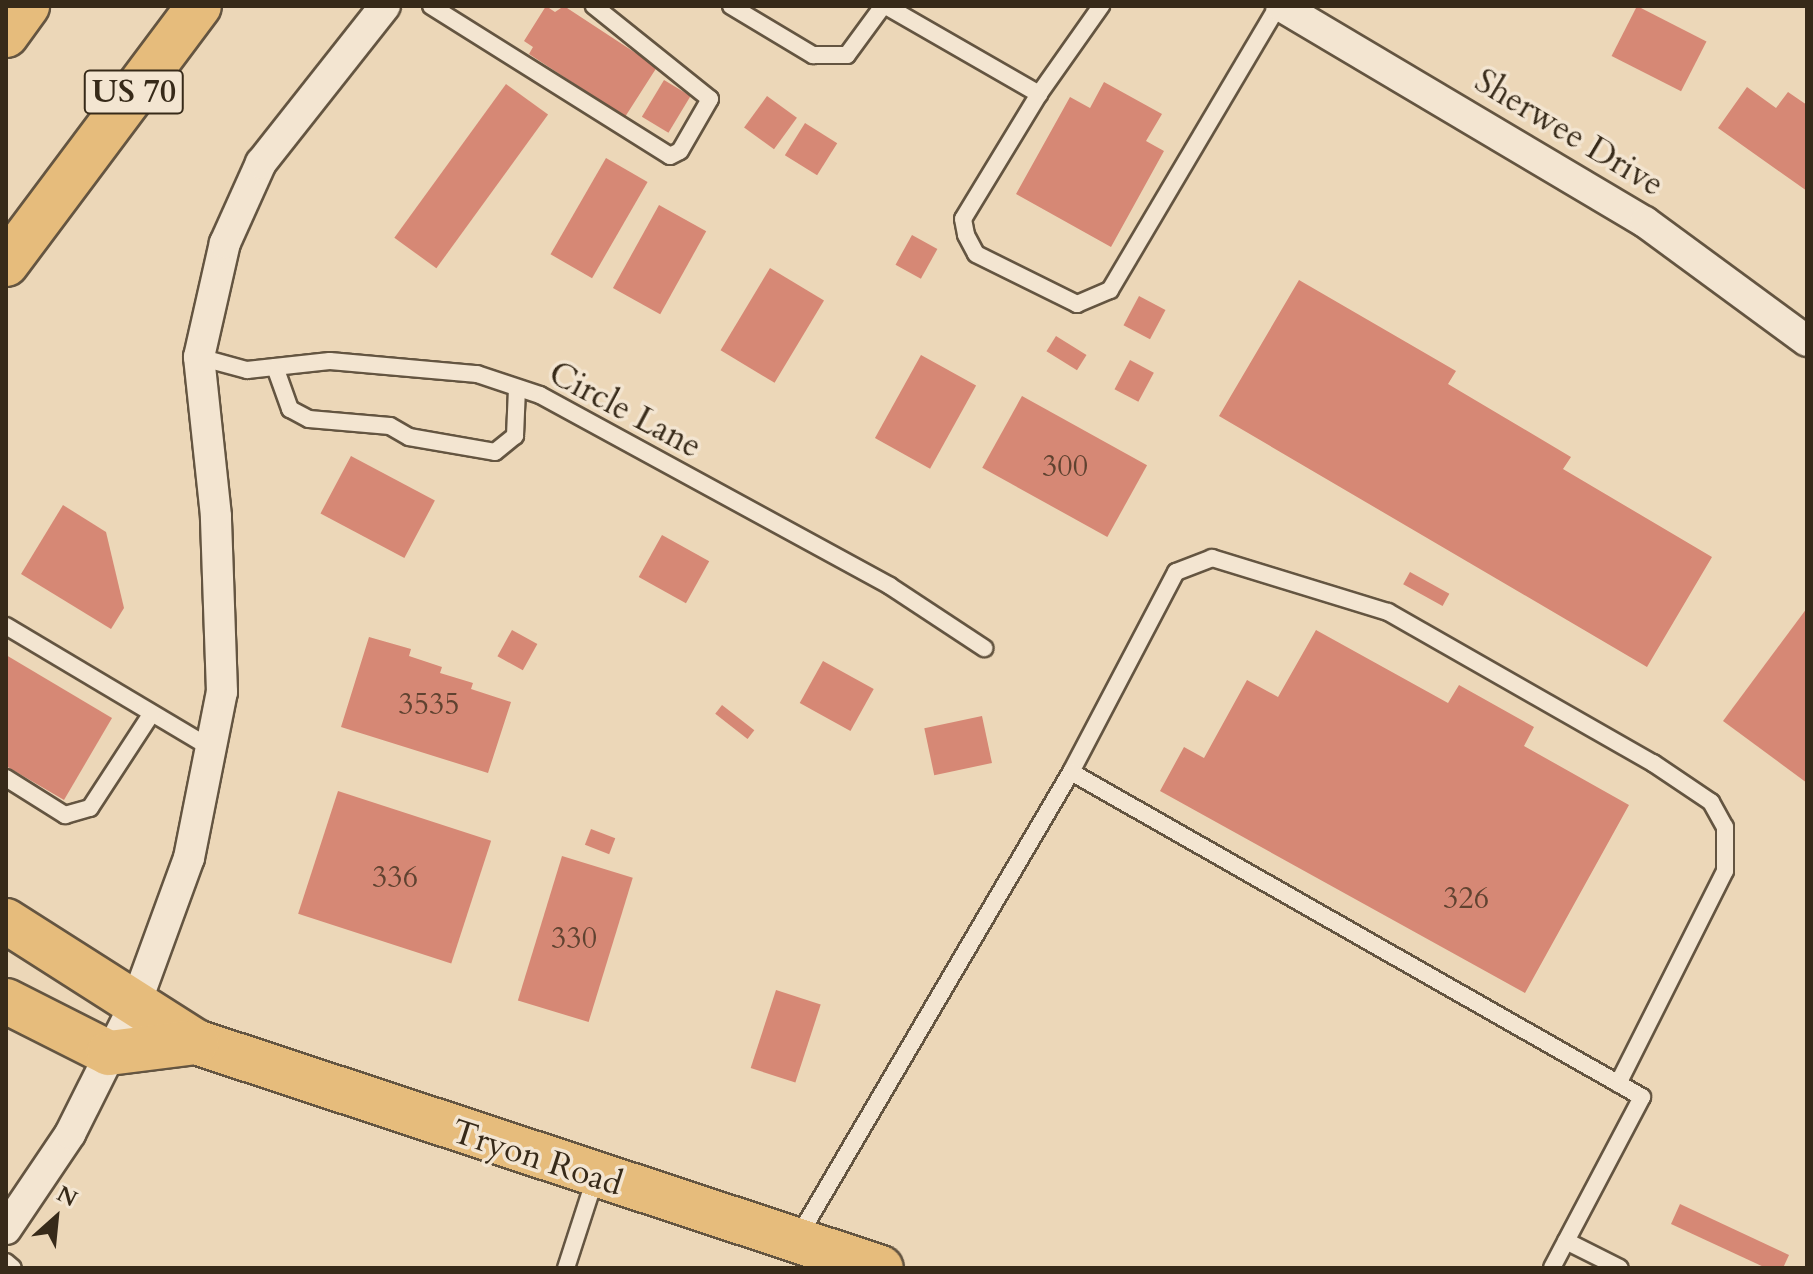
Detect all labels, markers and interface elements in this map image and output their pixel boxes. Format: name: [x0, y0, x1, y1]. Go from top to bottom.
street label: Sherwee Drive: [1467, 61, 1671, 205]
road number: US 70: [82, 64, 186, 120]
street label: Circle Lane: [542, 353, 708, 467]
house number: 300: [1042, 449, 1088, 485]
house number: 3535: [398, 687, 460, 723]
house number: 336: [372, 860, 418, 896]
house number: 326: [1443, 881, 1489, 917]
house number: 330: [551, 921, 597, 957]
street label: Tryon Road: [447, 1111, 627, 1205]
north arrow: [16, 1178, 96, 1258]
text: N: [52, 1179, 82, 1214]

